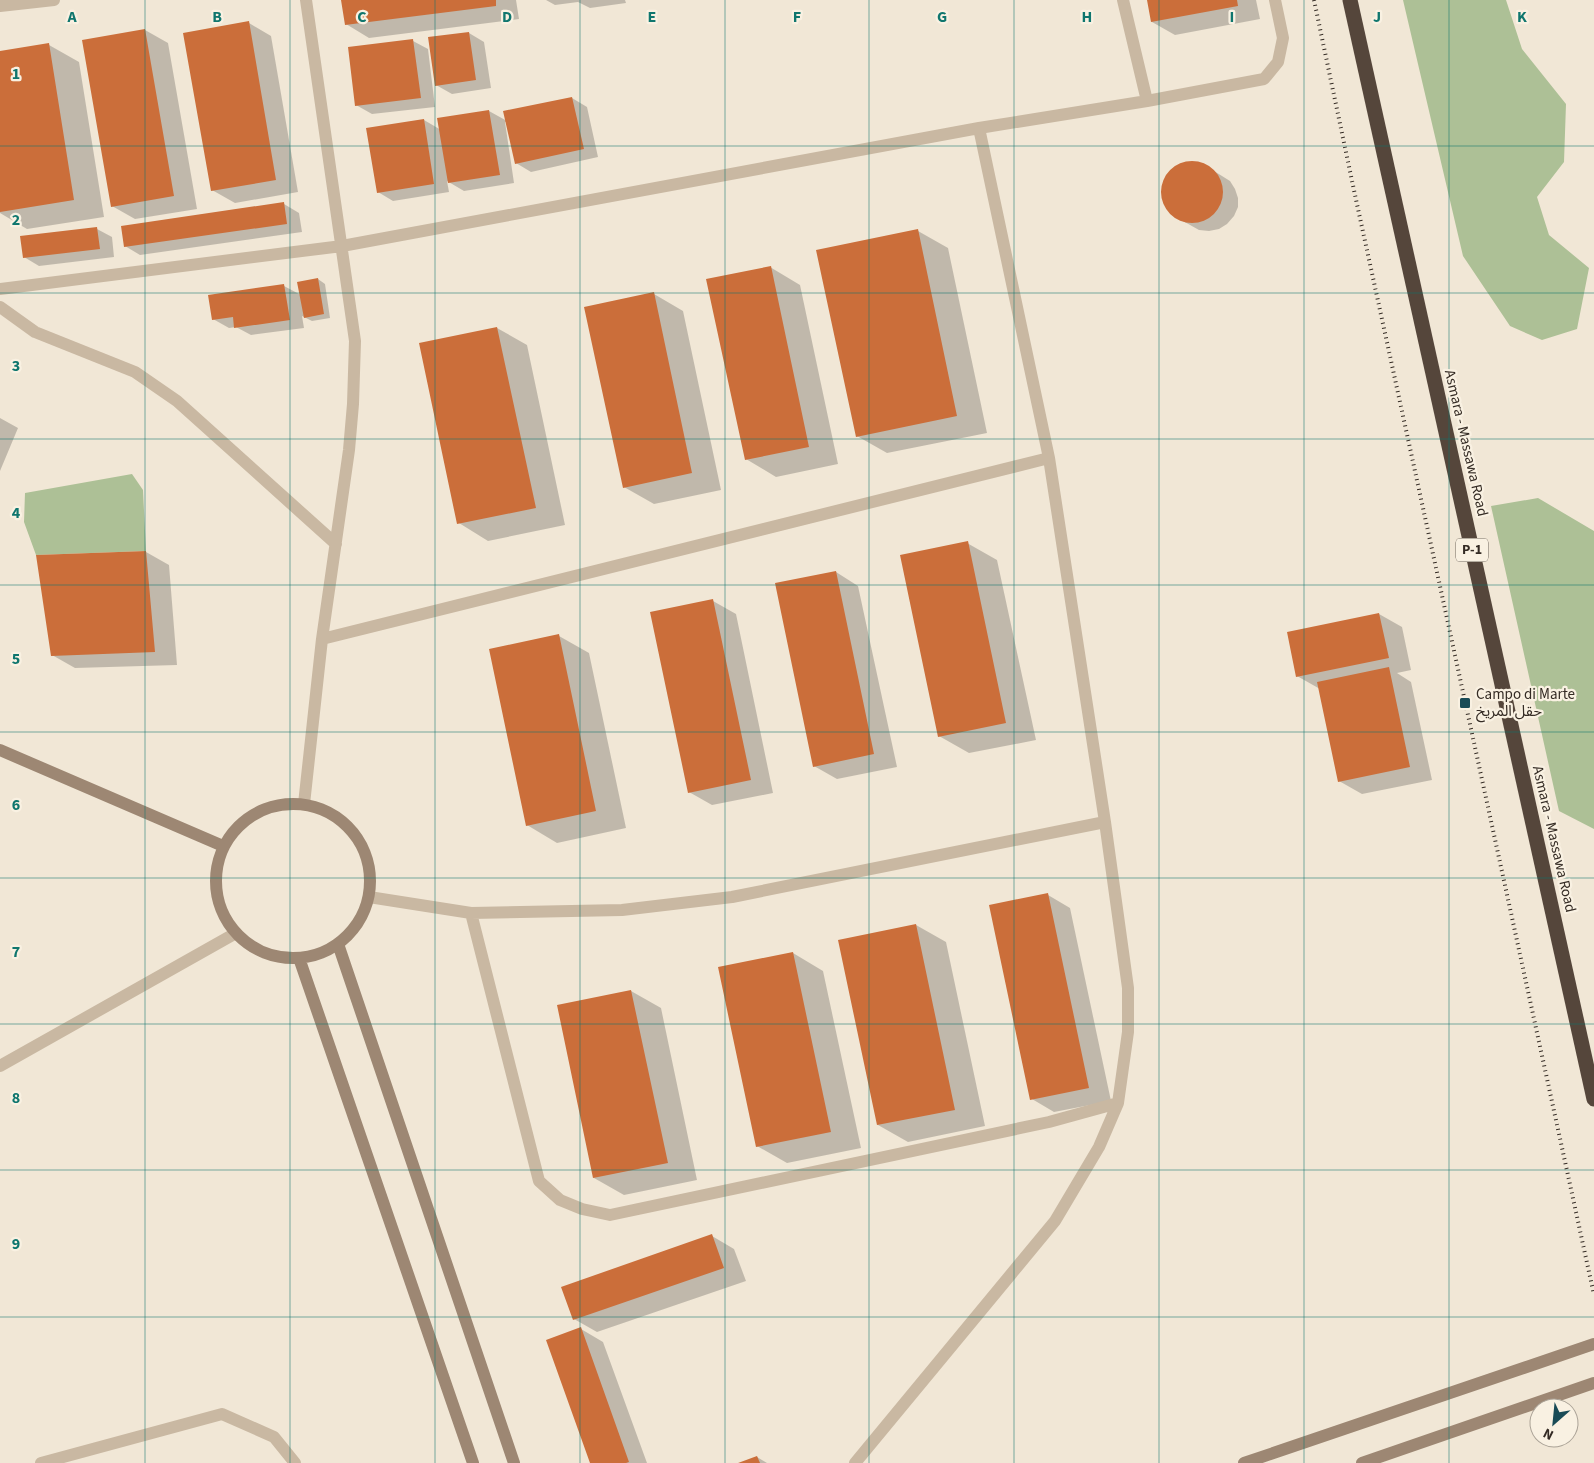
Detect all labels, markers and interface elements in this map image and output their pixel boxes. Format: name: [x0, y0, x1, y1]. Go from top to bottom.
text: A: [66, 6, 77, 28]
text: B: [212, 6, 222, 28]
text: C: [357, 6, 367, 28]
text: D: [502, 6, 512, 28]
text: E: [648, 6, 656, 28]
text: F: [793, 6, 801, 28]
text: G: [937, 6, 947, 28]
text: H: [1082, 6, 1092, 28]
text: I: [1230, 6, 1234, 28]
text: J: [1373, 6, 1381, 28]
text: K: [1517, 6, 1527, 28]
text: 1: [12, 63, 20, 85]
text: 2: [12, 209, 20, 231]
text: 3: [12, 355, 20, 377]
street label: Asmara - Massawa Road: [1439, 368, 1493, 518]
text: 4: [12, 502, 21, 524]
road number: P-1: [1456, 538, 1488, 562]
text: 5: [12, 648, 20, 670]
place label: Campo di Marte حقل المريخ: [1476, 684, 1575, 723]
marker: Campo di Marte حقل المريخ: [1458, 696, 1472, 710]
street label: Asmara - Massawa Road: [1527, 764, 1581, 914]
text: 6: [12, 794, 20, 816]
text: 7: [12, 941, 20, 963]
text: 8: [12, 1087, 20, 1109]
text: 9: [12, 1233, 20, 1255]
north arrow: [1529, 1398, 1579, 1448]
text: N: [1540, 1423, 1557, 1445]

